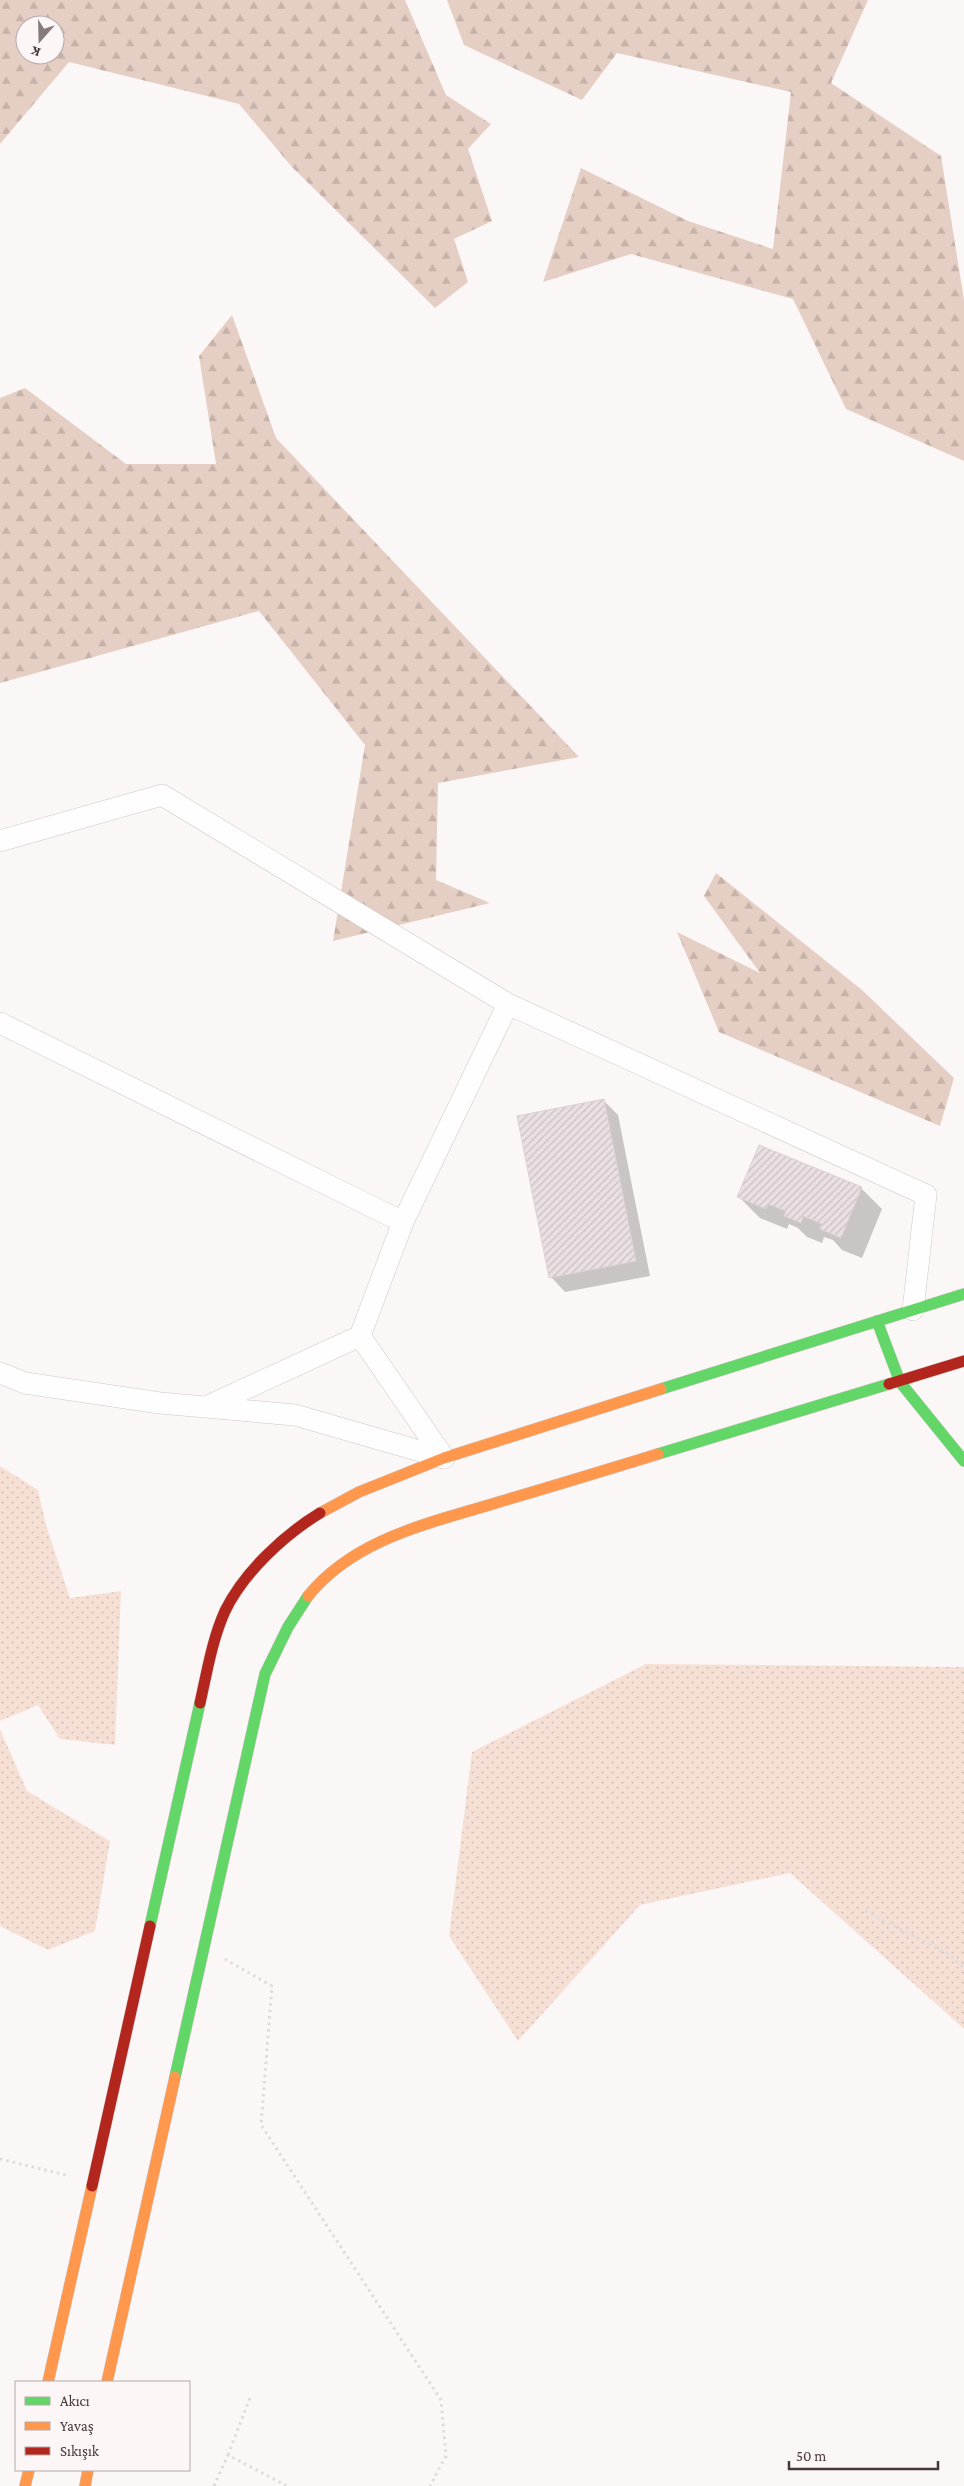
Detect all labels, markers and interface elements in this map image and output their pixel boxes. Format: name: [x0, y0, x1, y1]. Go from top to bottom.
north arrow: [15, 15, 65, 65]
text: K: [28, 43, 42, 61]
legend: [15, 2381, 190, 2471]
text: Akıcı: [60, 2393, 90, 2409]
text: Yavaş: [60, 2418, 94, 2435]
scale bar: [789, 2438, 938, 2470]
text: Sıkışık: [60, 2443, 100, 2460]
text: 50 m: [796, 2448, 826, 2464]

